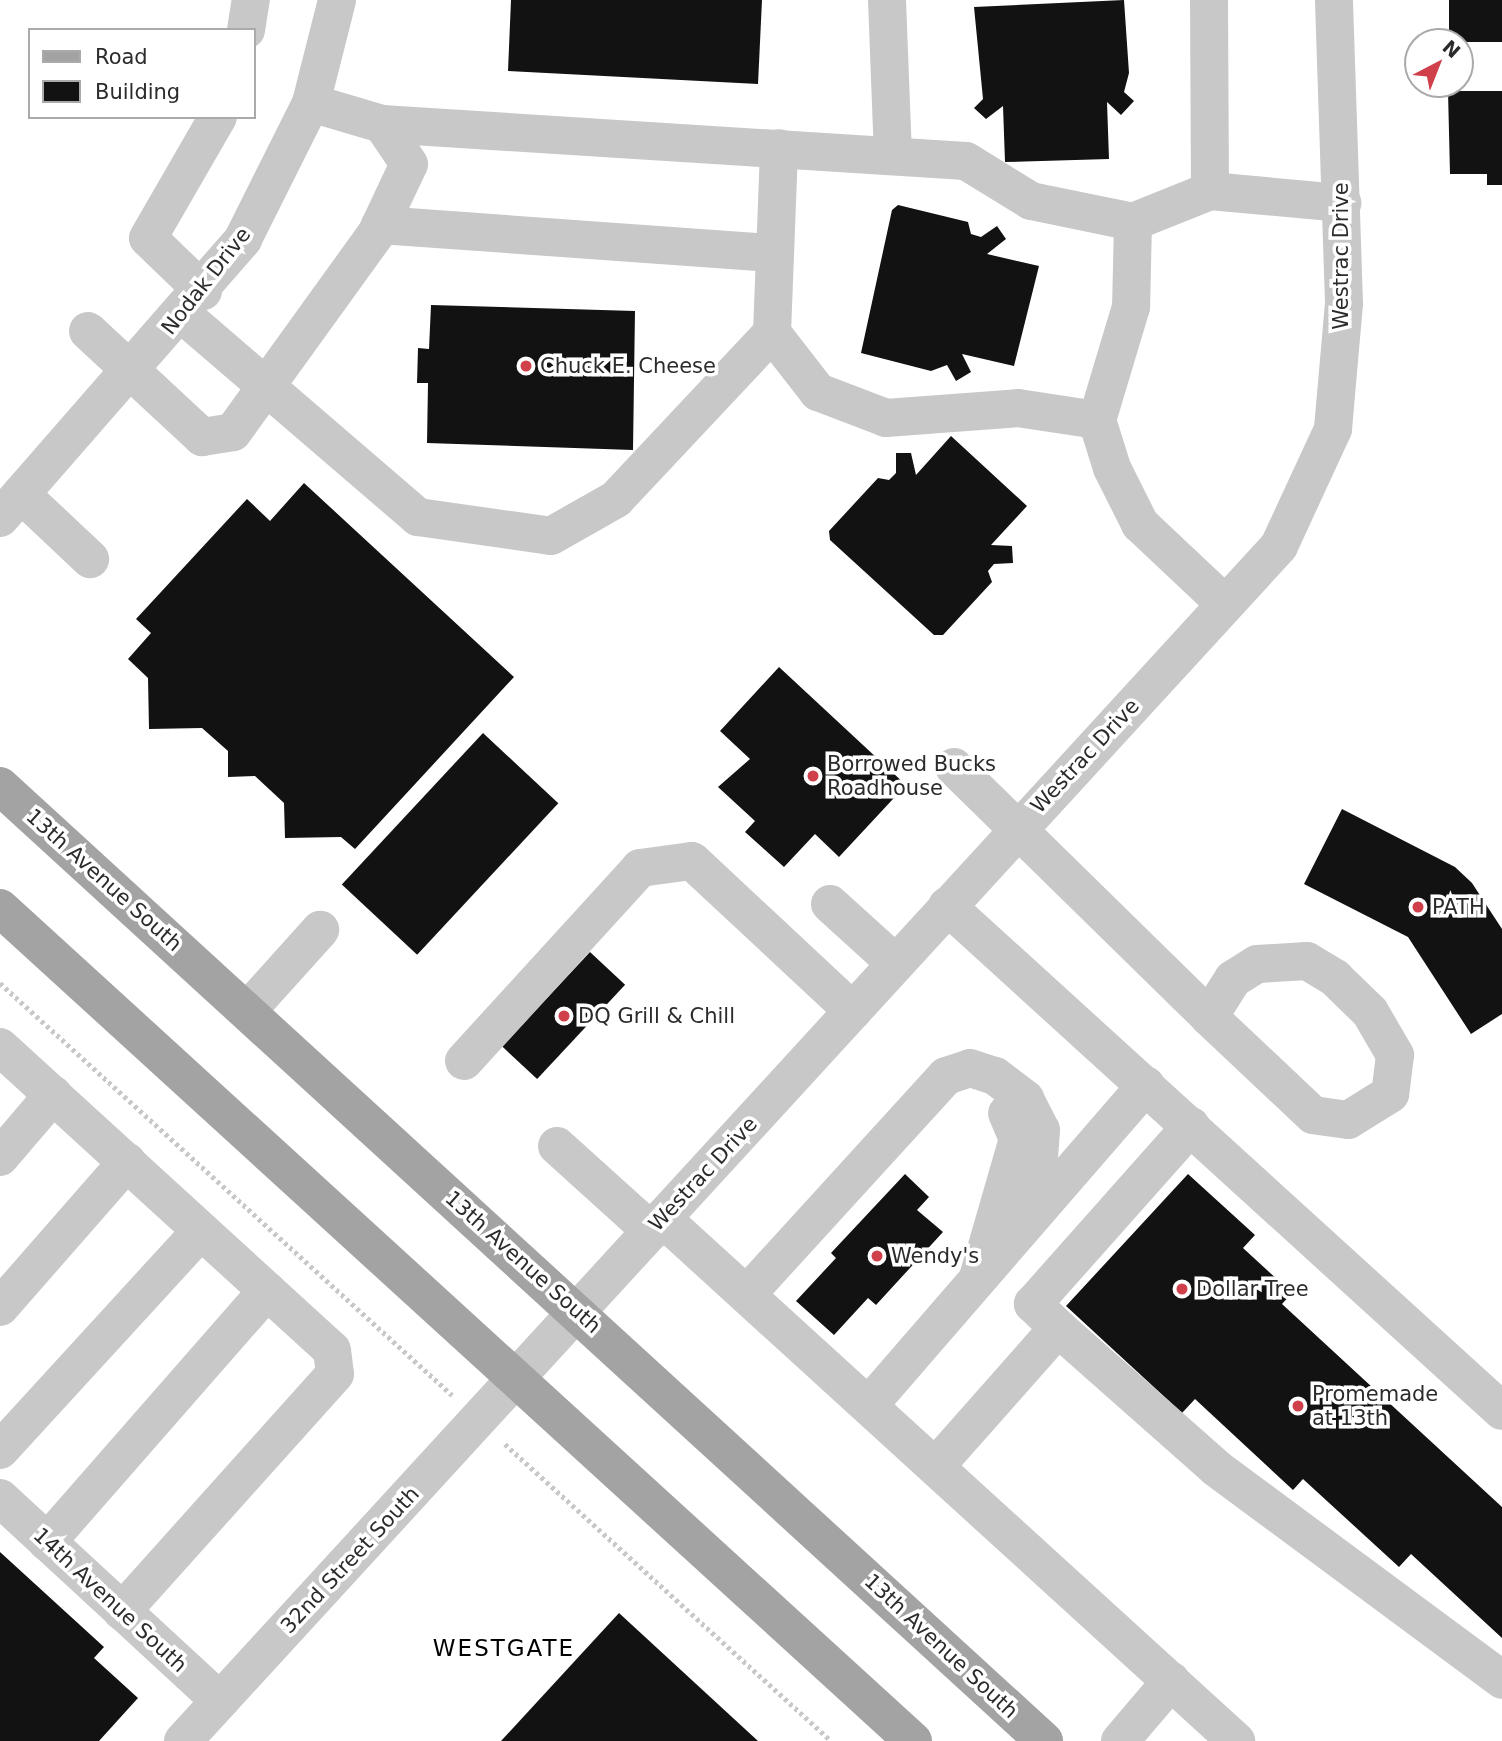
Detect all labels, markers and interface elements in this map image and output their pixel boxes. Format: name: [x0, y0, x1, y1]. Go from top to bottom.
legend: [28, 28, 256, 119]
north arrow: [1404, 28, 1474, 98]
text: N: [1438, 35, 1465, 62]
text: Road: [95, 45, 148, 69]
text: Building: [95, 80, 180, 104]
street label: Westrac Drive: [1328, 182, 1354, 330]
street label: Nodak Drive: [156, 222, 256, 340]
place label: Chuck E. Cheese: [540, 353, 716, 379]
marker: Chuck E. Cheese: [518, 358, 534, 374]
street label: Westrac Drive: [1026, 694, 1144, 818]
place label: Borrowed Bucks Roadhouse: [827, 751, 996, 801]
marker: Borrowed Bucks Roadhouse: [805, 768, 821, 784]
street label: 13th Avenue South: [21, 803, 187, 957]
place label: PATH: [1432, 894, 1485, 920]
marker: PATH: [1410, 899, 1426, 915]
place label: DQ Grill & Chill: [578, 1003, 735, 1029]
marker: DQ Grill & Chill: [556, 1008, 572, 1024]
street label: Westrac Drive: [644, 1112, 762, 1236]
street label: 13th Avenue South: [440, 1185, 606, 1339]
place label: Wendy's: [891, 1243, 979, 1269]
marker: Wendy's: [869, 1248, 885, 1264]
place label: Dollar Tree: [1196, 1276, 1309, 1302]
marker: Dollar Tree: [1174, 1281, 1190, 1297]
place label: Promemade at 13th: [1312, 1381, 1438, 1431]
marker: Promemade at 13th: [1290, 1398, 1306, 1414]
street label: 32nd Street South: [275, 1481, 425, 1639]
street label: 14th Avenue South: [28, 1522, 192, 1678]
street label: 13th Avenue South: [859, 1568, 1023, 1724]
district label: WESTGATE: [434, 1634, 574, 1662]

